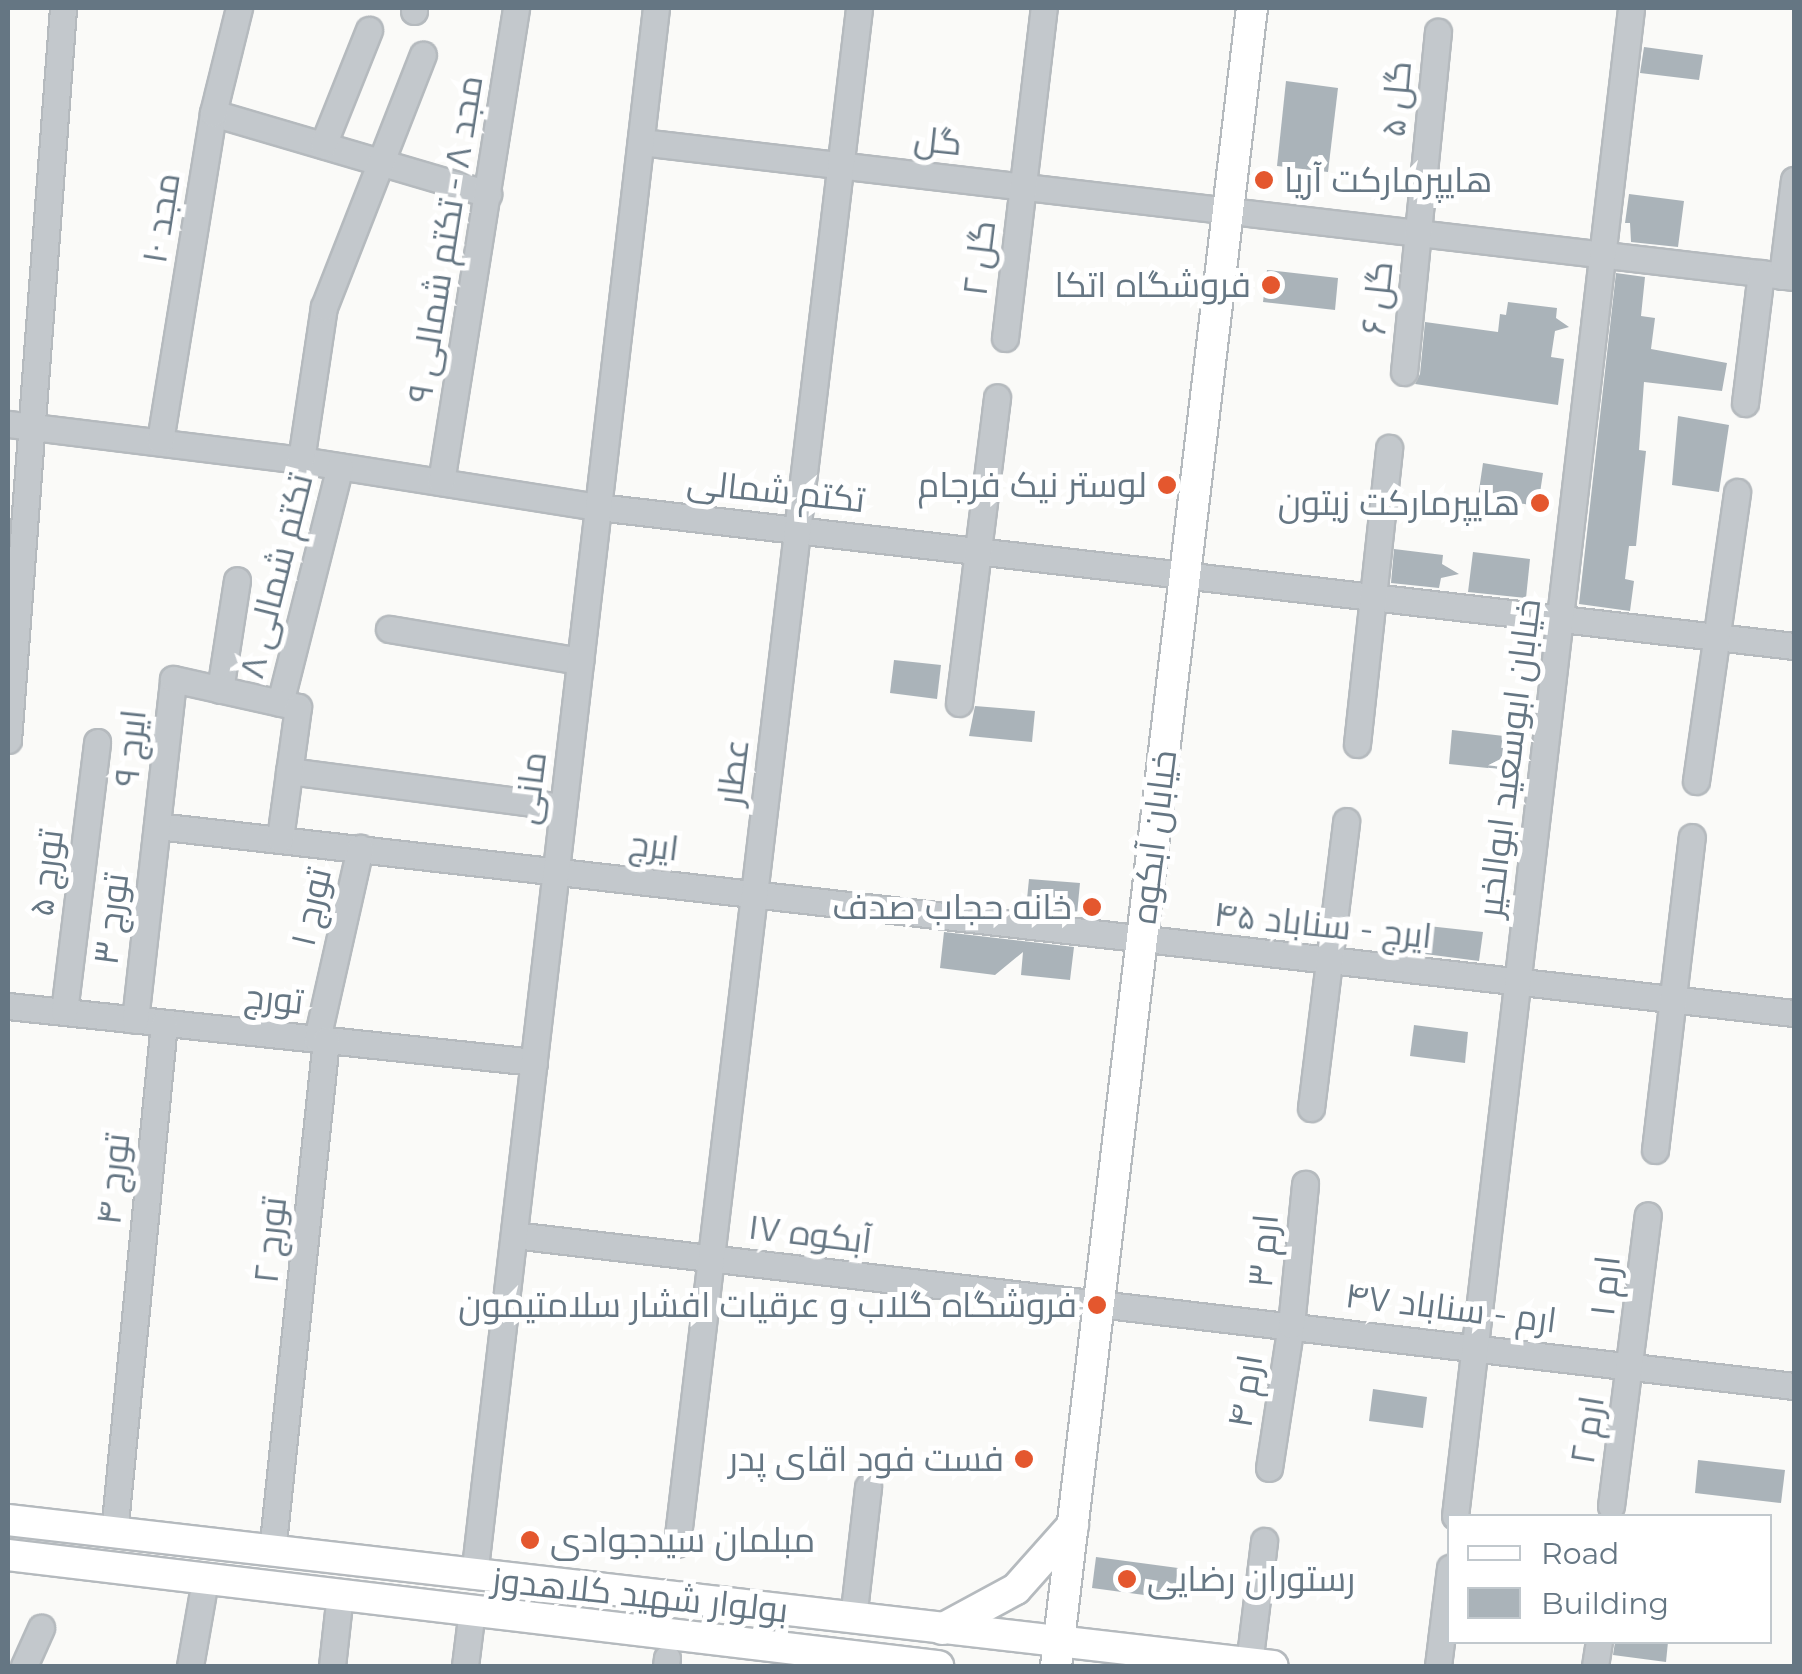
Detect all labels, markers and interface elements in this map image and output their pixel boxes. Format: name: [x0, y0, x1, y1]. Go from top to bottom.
street label: گل ۵: [1372, 59, 1420, 139]
street label: مجد ۸ - تکتم شمالی ۹: [398, 72, 492, 406]
street label: گل: [912, 118, 964, 164]
place label: هایپرمارکت آریا: [1284, 159, 1492, 201]
marker: هایپرمارکت آریا: [1253, 169, 1275, 191]
street label: مجد ۱۰: [133, 170, 189, 266]
street label: گل ۲: [954, 218, 1004, 298]
street label: گل ۶: [1352, 259, 1402, 337]
place label: فروشگاه اتکا: [1054, 264, 1251, 306]
marker: فروشگاه اتکا: [1260, 274, 1282, 296]
street label: تکتم شمالی: [685, 461, 867, 521]
place label: لوستر نیک فرجام: [917, 464, 1147, 506]
street label: تکتم شمالی ۸: [230, 469, 322, 683]
marker: لوستر نیک فرجام: [1156, 474, 1178, 496]
place label: هایپرمارکت زیتون: [1278, 482, 1520, 524]
marker: هایپرمارکت زیتون: [1529, 492, 1551, 514]
street label: خیابان ابوسعید ابوالخیر: [1469, 596, 1549, 920]
street label: ایرج ۹: [105, 708, 155, 788]
street label: عطار: [708, 736, 758, 808]
street label: خیابان آبکوه: [1123, 748, 1185, 926]
street label: مانی: [505, 749, 555, 827]
street label: ایرج: [627, 822, 681, 870]
street label: تورج ۵: [20, 827, 72, 919]
street label: تورج ۱: [282, 864, 340, 950]
street label: تورج ۳: [85, 871, 137, 967]
place label: خانه حجاب صدف: [832, 886, 1072, 928]
street label: ایرج - سناباد ۴۵: [1212, 893, 1434, 957]
marker: خانه حجاب صدف: [1081, 896, 1103, 918]
street label: تورج: [242, 975, 306, 1023]
street label: تورج ۴: [87, 1131, 139, 1227]
street label: تورج ۲: [245, 1195, 295, 1285]
street label: آبکوه ۱۷: [746, 1206, 874, 1262]
street label: ارم ۳: [1239, 1213, 1287, 1289]
street label: ارم ۱: [1581, 1254, 1629, 1318]
street label: ارم - سناباد ۴۷: [1343, 1274, 1559, 1342]
place label: فروشگاه گلاب و عرقیات افشار سلامتیمون: [458, 1284, 1077, 1326]
marker: فروشگاه گلاب و عرقیات افشار سلامتیمون: [1086, 1294, 1108, 1316]
street label: ارم ۴: [1219, 1352, 1271, 1430]
street label: ارم ۲: [1561, 1393, 1613, 1467]
place label: فست فود اقای پدر: [729, 1438, 1004, 1480]
marker: فست فود اقای پدر: [1013, 1448, 1035, 1470]
legend: [1447, 1514, 1772, 1644]
place label: مبلمان سیدجوادی: [550, 1519, 815, 1561]
marker: مبلمان سیدجوادی: [519, 1529, 541, 1551]
text: Road: [1541, 1535, 1619, 1572]
place label: رستوران رضایی: [1147, 1558, 1355, 1600]
street label: بولوار شهید کلاهدوز: [490, 1559, 790, 1631]
marker: رستوران رضایی: [1116, 1568, 1138, 1590]
text: Building: [1541, 1585, 1669, 1622]

